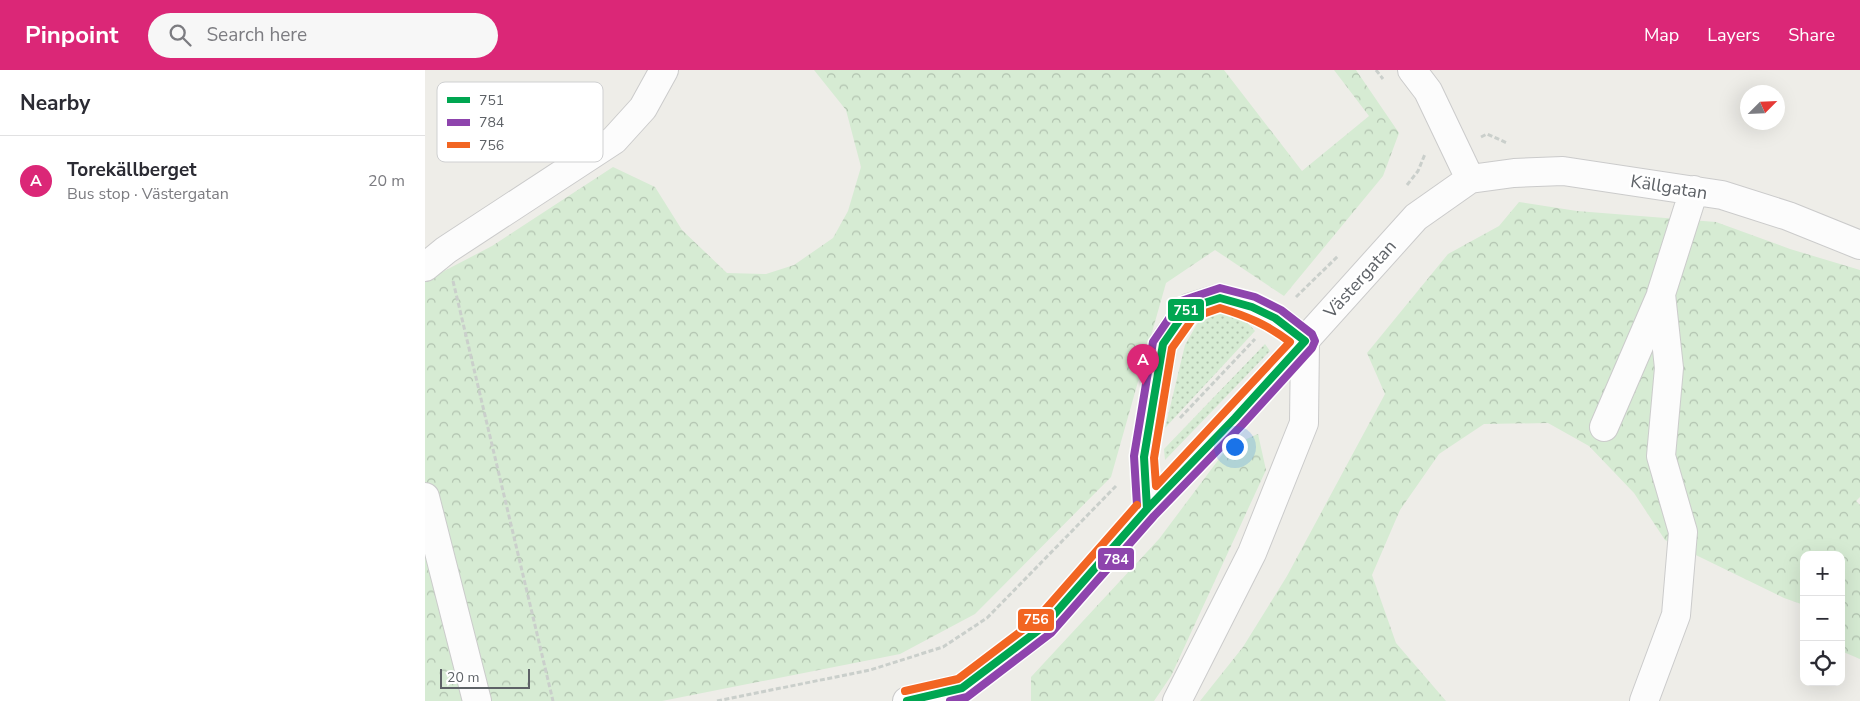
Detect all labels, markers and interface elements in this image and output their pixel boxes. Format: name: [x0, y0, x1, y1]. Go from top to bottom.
search box: [148, 13, 498, 58]
text: Pinpoint: [25, 19, 118, 51]
icon: search: [166, 21, 194, 49]
text: Search here: [206, 22, 307, 48]
text: Map: [1644, 23, 1679, 47]
text: Layers: [1707, 23, 1760, 47]
text: Share: [1788, 23, 1835, 47]
legend: [437, 82, 603, 162]
north arrow: [1740, 85, 1785, 130]
text: Nearby: [20, 89, 90, 117]
text: 751: [479, 91, 504, 110]
text: 784: [479, 113, 504, 132]
text: 756: [479, 136, 504, 155]
text: Torekällberget: [67, 157, 197, 183]
street label: Källgatan: [1629, 169, 1709, 205]
text: A: [30, 170, 42, 192]
text: 20 m: [368, 170, 405, 192]
text: Bus stop · Västergatan: [67, 183, 229, 205]
street label: Västergatan: [1318, 235, 1402, 324]
line badge: 751: [1167, 298, 1205, 322]
text: 751: [1173, 301, 1199, 320]
pin: A: [1127, 344, 1159, 385]
your location: [1222, 434, 1248, 460]
line badge: 784: [1097, 547, 1135, 571]
text: 784: [1103, 550, 1129, 569]
map controls: [1800, 551, 1845, 686]
button: +: [1800, 551, 1845, 596]
button: −: [1800, 596, 1845, 641]
line badge: 756: [1017, 608, 1055, 632]
text: 756: [1023, 610, 1049, 629]
button: locate: [1800, 641, 1845, 686]
scale bar: [440, 666, 530, 689]
text: 20 m: [447, 668, 479, 687]

